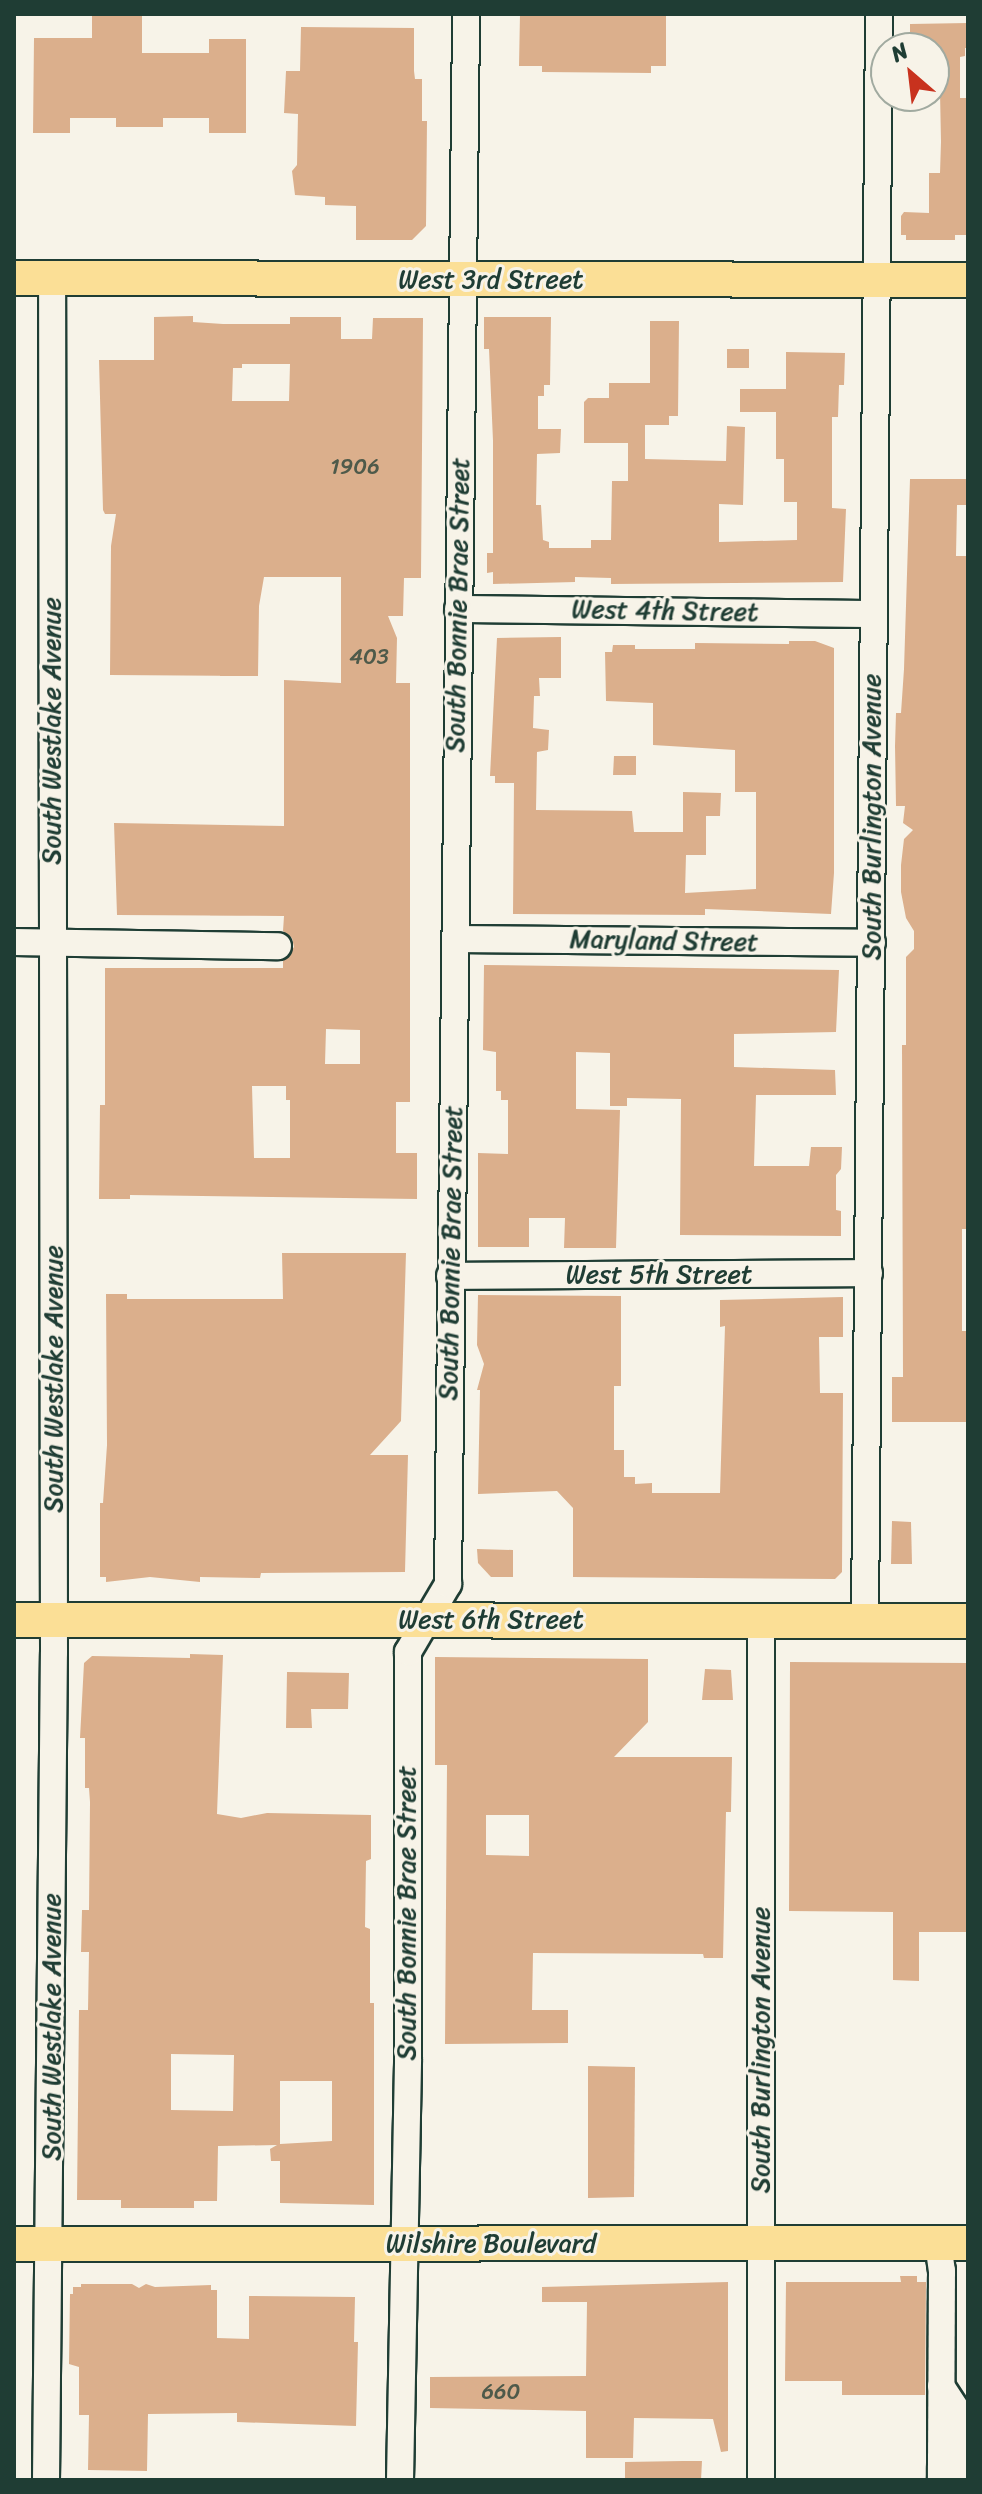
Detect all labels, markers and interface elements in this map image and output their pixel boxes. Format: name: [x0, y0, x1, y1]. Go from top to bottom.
text: N: [884, 31, 915, 73]
north arrow: [870, 32, 950, 112]
street label: West 3rd Street: [399, 264, 583, 296]
house number: 1906: [330, 454, 380, 480]
street label: South Bonnie Brae Street: [440, 457, 476, 753]
street label: West 4th Street: [571, 594, 759, 628]
street label: South Westlake Avenue: [36, 597, 68, 865]
house number: 403: [349, 644, 389, 670]
street label: South Burlington Avenue: [856, 674, 888, 960]
street label: Maryland Street: [569, 924, 759, 958]
street label: South Bonnie Brae Street: [433, 1105, 469, 1401]
street label: South Westlake Avenue: [38, 1245, 70, 1513]
street label: West 5th Street: [566, 1259, 752, 1291]
street label: West 6th Street: [398, 1604, 584, 1636]
street label: South Bonnie Brae Street: [391, 1765, 423, 2061]
street label: South Westlake Avenue: [36, 1893, 68, 2161]
street label: South Burlington Avenue: [745, 1907, 777, 2193]
street label: Wilshire Boulevard: [386, 2228, 596, 2260]
house number: 660: [482, 2379, 520, 2405]

